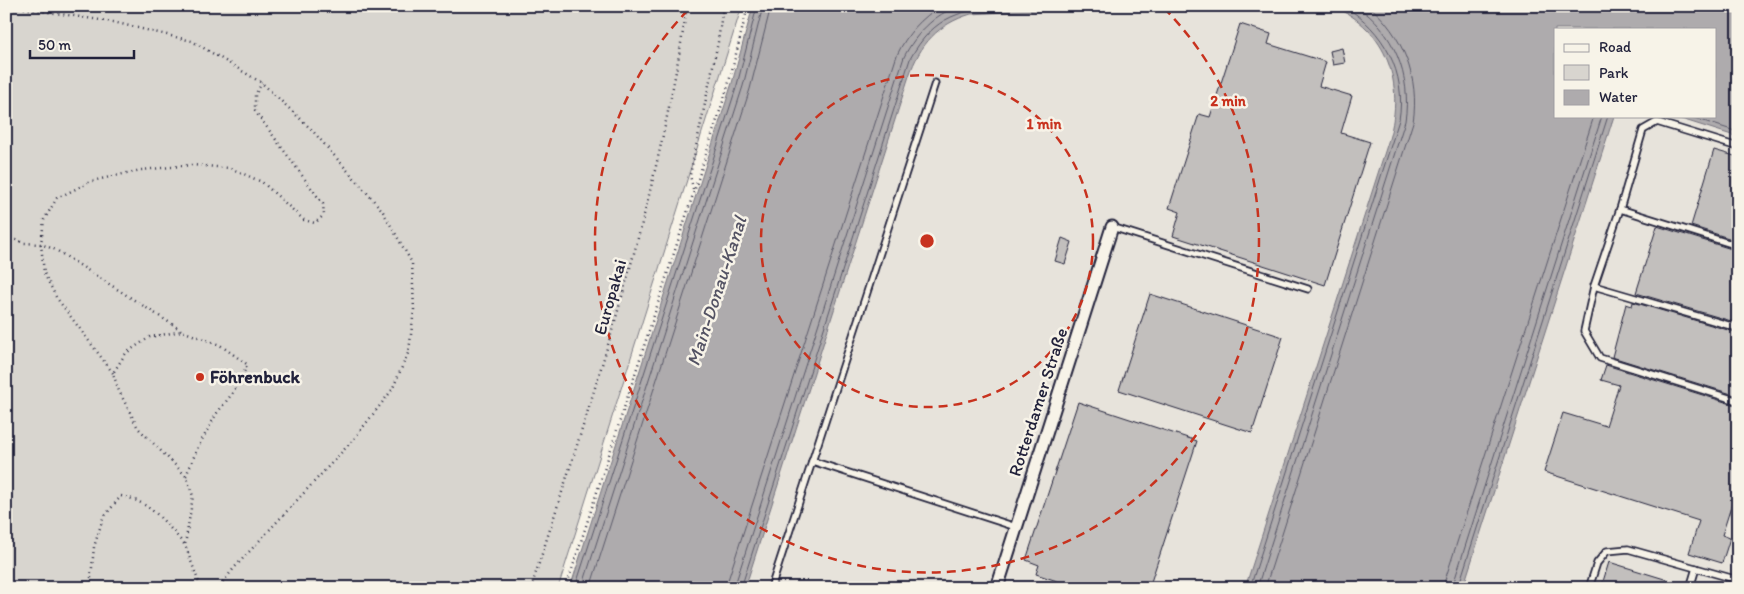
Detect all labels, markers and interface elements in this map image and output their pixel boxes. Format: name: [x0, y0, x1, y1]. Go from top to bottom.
scale bar: [30, 28, 134, 60]
legend: [1554, 28, 1716, 118]
text: 50 m: [38, 36, 71, 54]
text: Road: [1599, 38, 1632, 56]
text: Park: [1599, 64, 1629, 82]
text: Water: [1599, 88, 1638, 106]
text: 2 min: [1210, 92, 1247, 110]
text: 1 min: [1027, 115, 1062, 133]
water label: Main-Donau-Kanal: [681, 212, 752, 369]
centre of rings: [918, 232, 936, 250]
street label: Europakai: [589, 257, 631, 337]
street label: Rotterdamer Straße: [1004, 325, 1072, 479]
place label: Föhrenbuck: [210, 366, 301, 388]
marker: Föhrenbuck: [194, 371, 206, 383]

